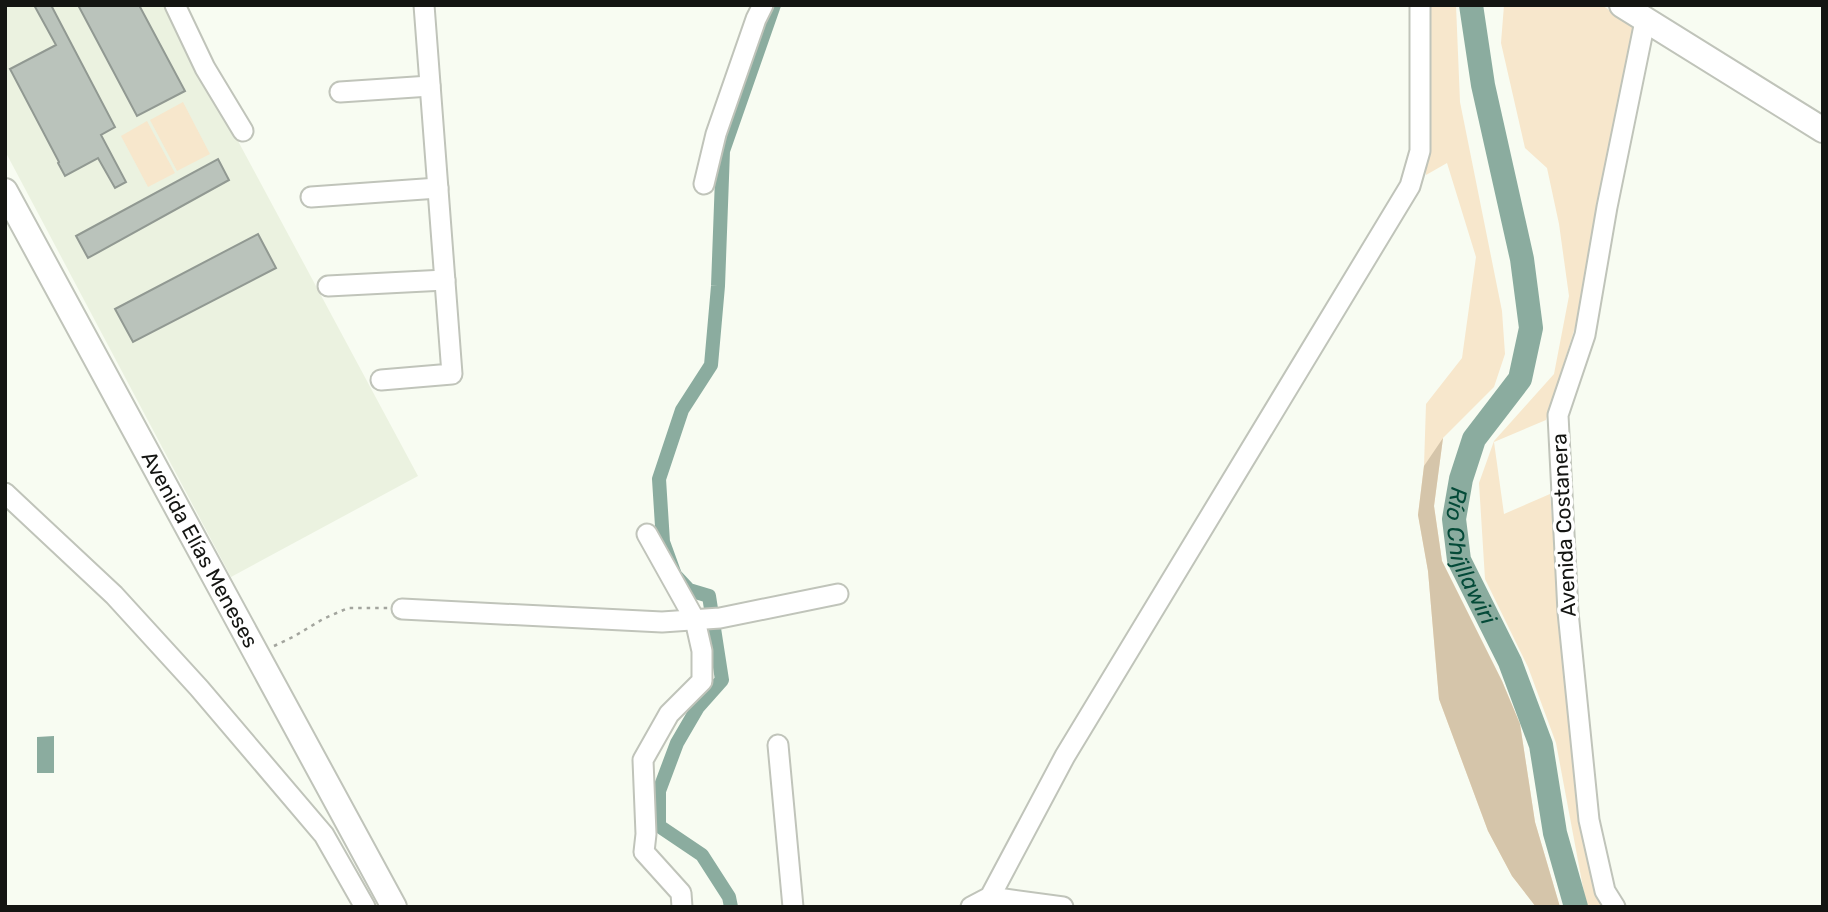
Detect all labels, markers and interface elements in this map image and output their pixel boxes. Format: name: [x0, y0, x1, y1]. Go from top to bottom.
street label: Avenida Costanera: [1546, 433, 1581, 617]
street label: Avenida Elías Meneses: [137, 447, 264, 652]
water label: Río Chijllawiri: [1440, 485, 1504, 630]

